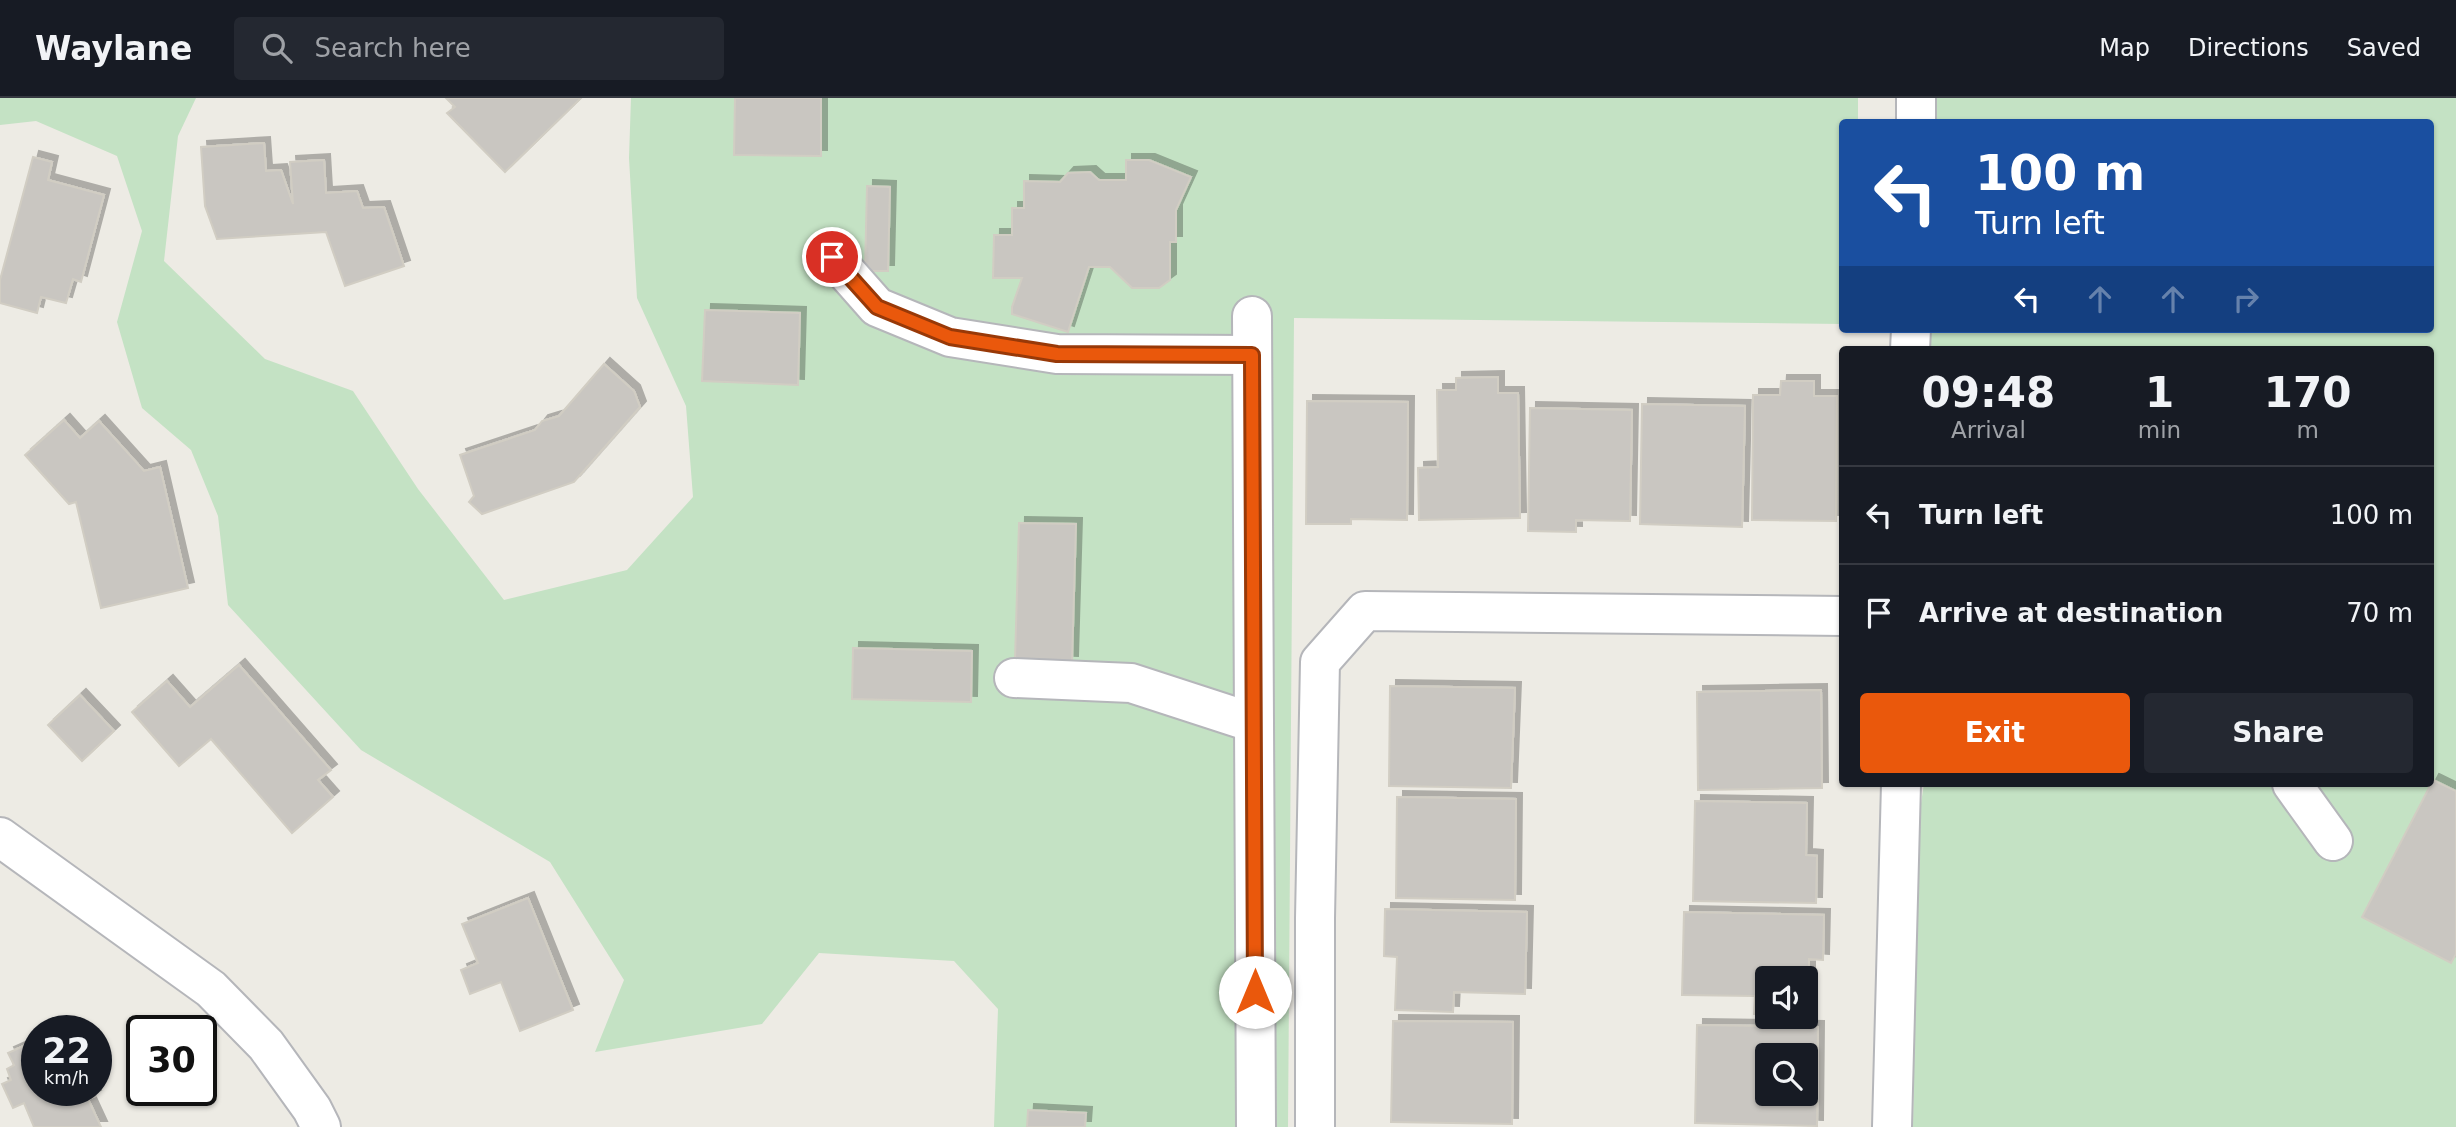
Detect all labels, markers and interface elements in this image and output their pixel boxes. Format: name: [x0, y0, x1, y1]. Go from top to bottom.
search box: [234, 17, 724, 80]
text: Waylane: [35, 29, 192, 68]
icon: search: [258, 29, 296, 67]
text: Search here: [314, 33, 471, 63]
text: Map: [2099, 34, 2150, 62]
text: Directions: [2188, 34, 2309, 62]
text: Saved: [2347, 34, 2421, 62]
text: 100 m: [1975, 145, 2145, 202]
icon: left: [1860, 147, 1951, 238]
text: Turn left: [1975, 204, 2105, 242]
pin: [802, 227, 862, 287]
icon: arrive: [813, 238, 851, 276]
icon: left: [2008, 280, 2046, 318]
icon: ahead: [2081, 280, 2119, 318]
icon: ahead: [2154, 280, 2192, 318]
icon: right: [2227, 280, 2265, 318]
text: 09:48: [1922, 368, 2055, 417]
text: 1: [2145, 368, 2174, 417]
text: 170: [2264, 368, 2351, 417]
text: Arrival: [1951, 417, 2026, 443]
text: min: [2138, 417, 2181, 443]
text: m: [2296, 417, 2319, 443]
icon: left: [1860, 496, 1898, 534]
text: Turn left: [1919, 500, 2043, 530]
text: 100 m: [2330, 500, 2413, 530]
icon: arrive: [1860, 594, 1898, 632]
text: Arrive at destination: [1919, 598, 2223, 628]
text: 70 m: [2346, 598, 2413, 628]
button: Exit: [1860, 693, 2130, 773]
button: Share: [2144, 693, 2413, 773]
position arrow: [1218, 955, 1292, 1029]
map controls: [1755, 966, 1818, 1106]
button: sound: [1755, 966, 1818, 1029]
speed limit sign: 30: [126, 1015, 217, 1106]
text: 22: [42, 1031, 91, 1071]
button: search: [1755, 1043, 1818, 1106]
text: km/h: [44, 1067, 89, 1088]

